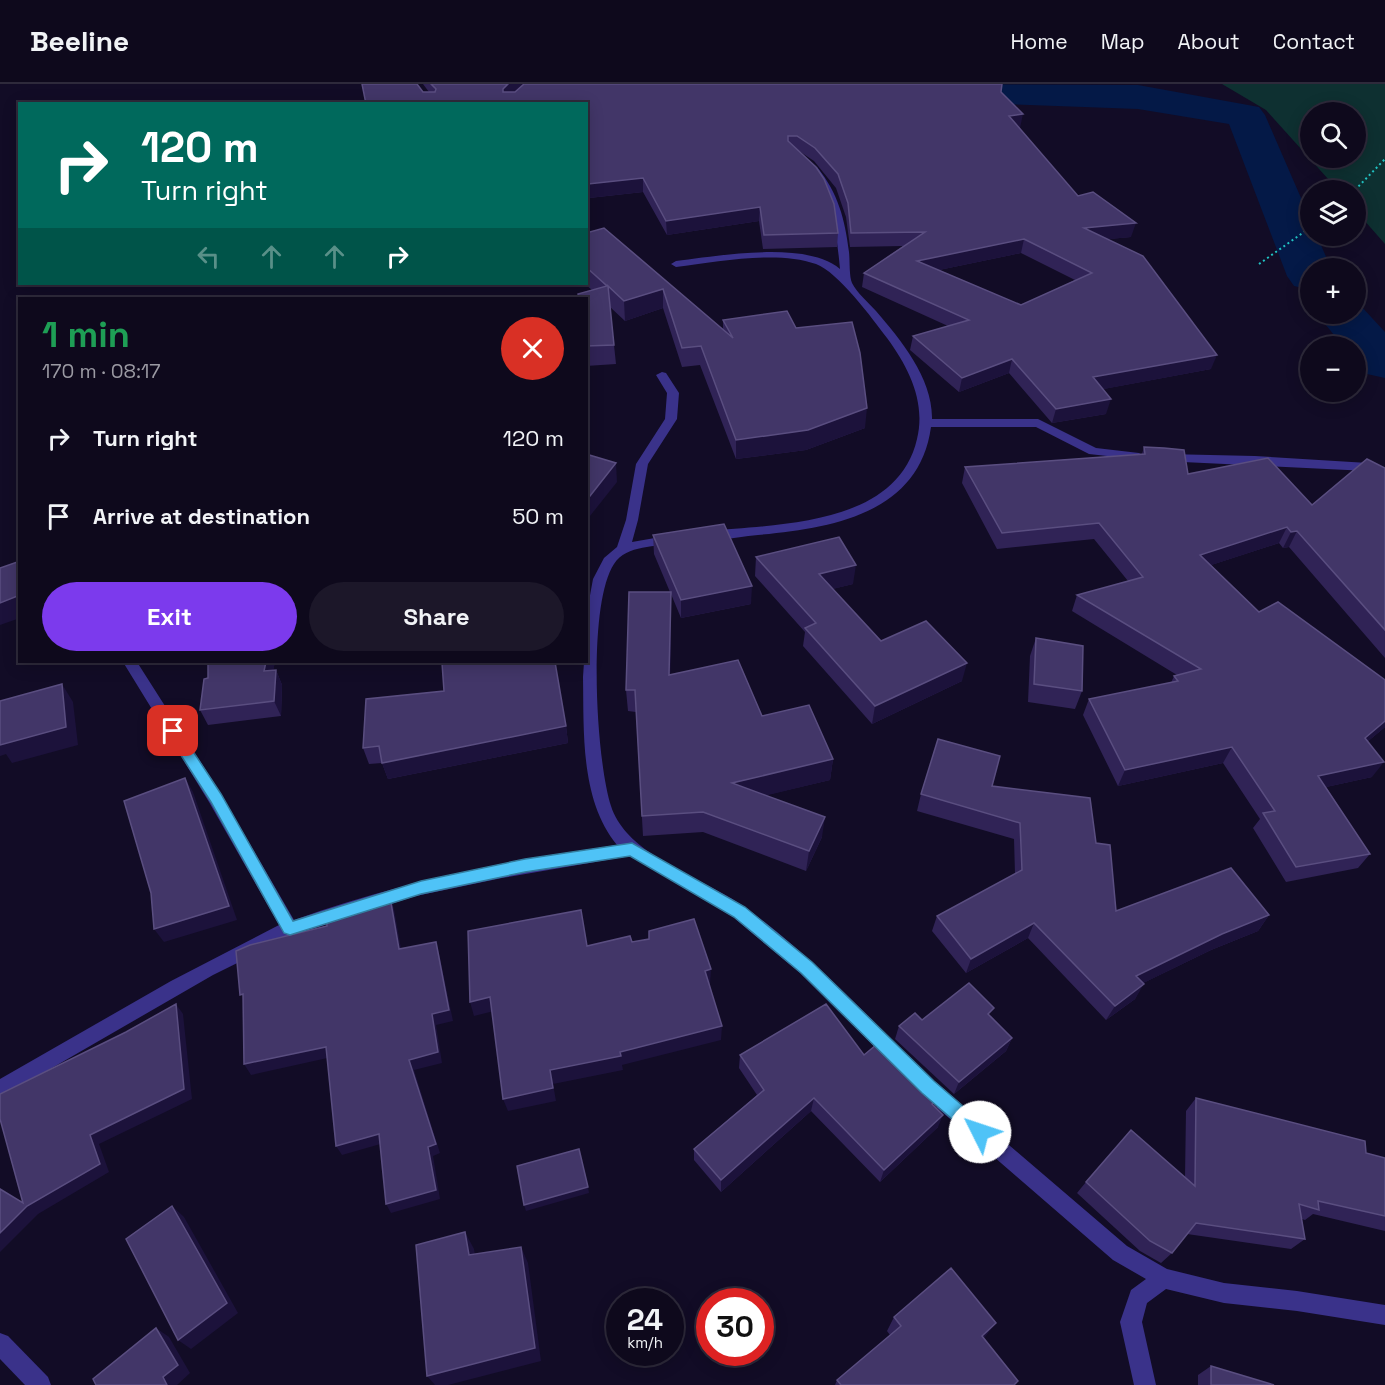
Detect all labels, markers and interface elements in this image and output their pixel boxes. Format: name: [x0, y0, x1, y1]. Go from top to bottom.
text: Beeline: [30, 23, 129, 59]
text: Home: [1010, 28, 1068, 55]
text: Map: [1101, 28, 1145, 55]
text: About: [1178, 28, 1240, 55]
text: Contact: [1273, 28, 1355, 55]
map controls: [1300, 102, 1366, 402]
button: search: [1300, 102, 1366, 168]
text: 120 m: [141, 121, 259, 174]
icon: right: [42, 126, 120, 204]
text: Turn right: [141, 173, 268, 208]
button: layers: [1300, 180, 1366, 246]
icon: left: [192, 240, 225, 273]
icon: ahead: [255, 240, 288, 273]
icon: ahead: [318, 240, 351, 273]
icon: right: [381, 240, 414, 273]
button: +: [1300, 258, 1366, 324]
text: 1 min: [42, 312, 130, 358]
button: close: [501, 317, 564, 380]
button: −: [1300, 336, 1366, 402]
text: 170 m · 08:17: [42, 358, 161, 384]
icon: right: [42, 422, 75, 455]
text: Turn right: [93, 424, 198, 452]
text: 120 m: [503, 424, 564, 452]
icon: arrive: [42, 500, 75, 533]
text: Arrive at destination: [93, 502, 310, 530]
text: 50 m: [512, 502, 564, 530]
button: Exit: [42, 582, 297, 651]
button: Share: [309, 582, 564, 651]
pin: [147, 705, 198, 756]
icon: arrive: [156, 714, 189, 747]
position arrow: [948, 1100, 1012, 1164]
speed limit sign: 30: [696, 1288, 774, 1366]
text: 24: [627, 1300, 663, 1339]
text: km/h: [627, 1333, 663, 1352]

